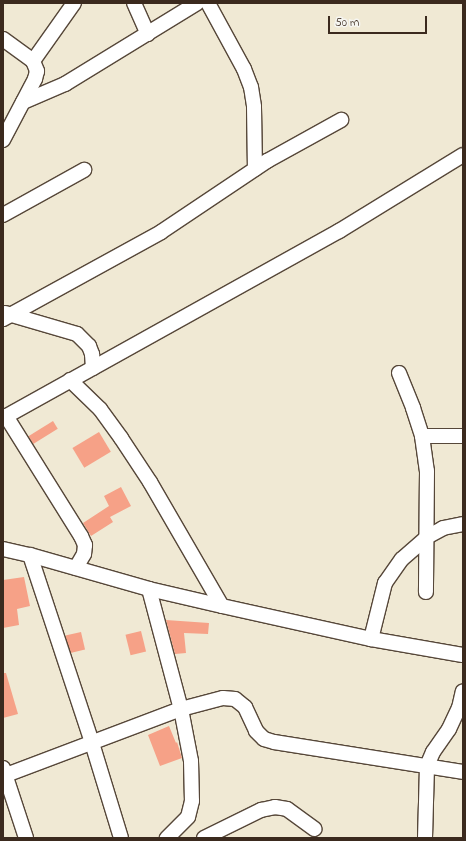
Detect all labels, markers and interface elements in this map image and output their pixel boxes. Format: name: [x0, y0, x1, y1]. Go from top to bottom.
scale bar: [330, 8, 429, 34]
text: 50 m: [335, 14, 359, 32]

